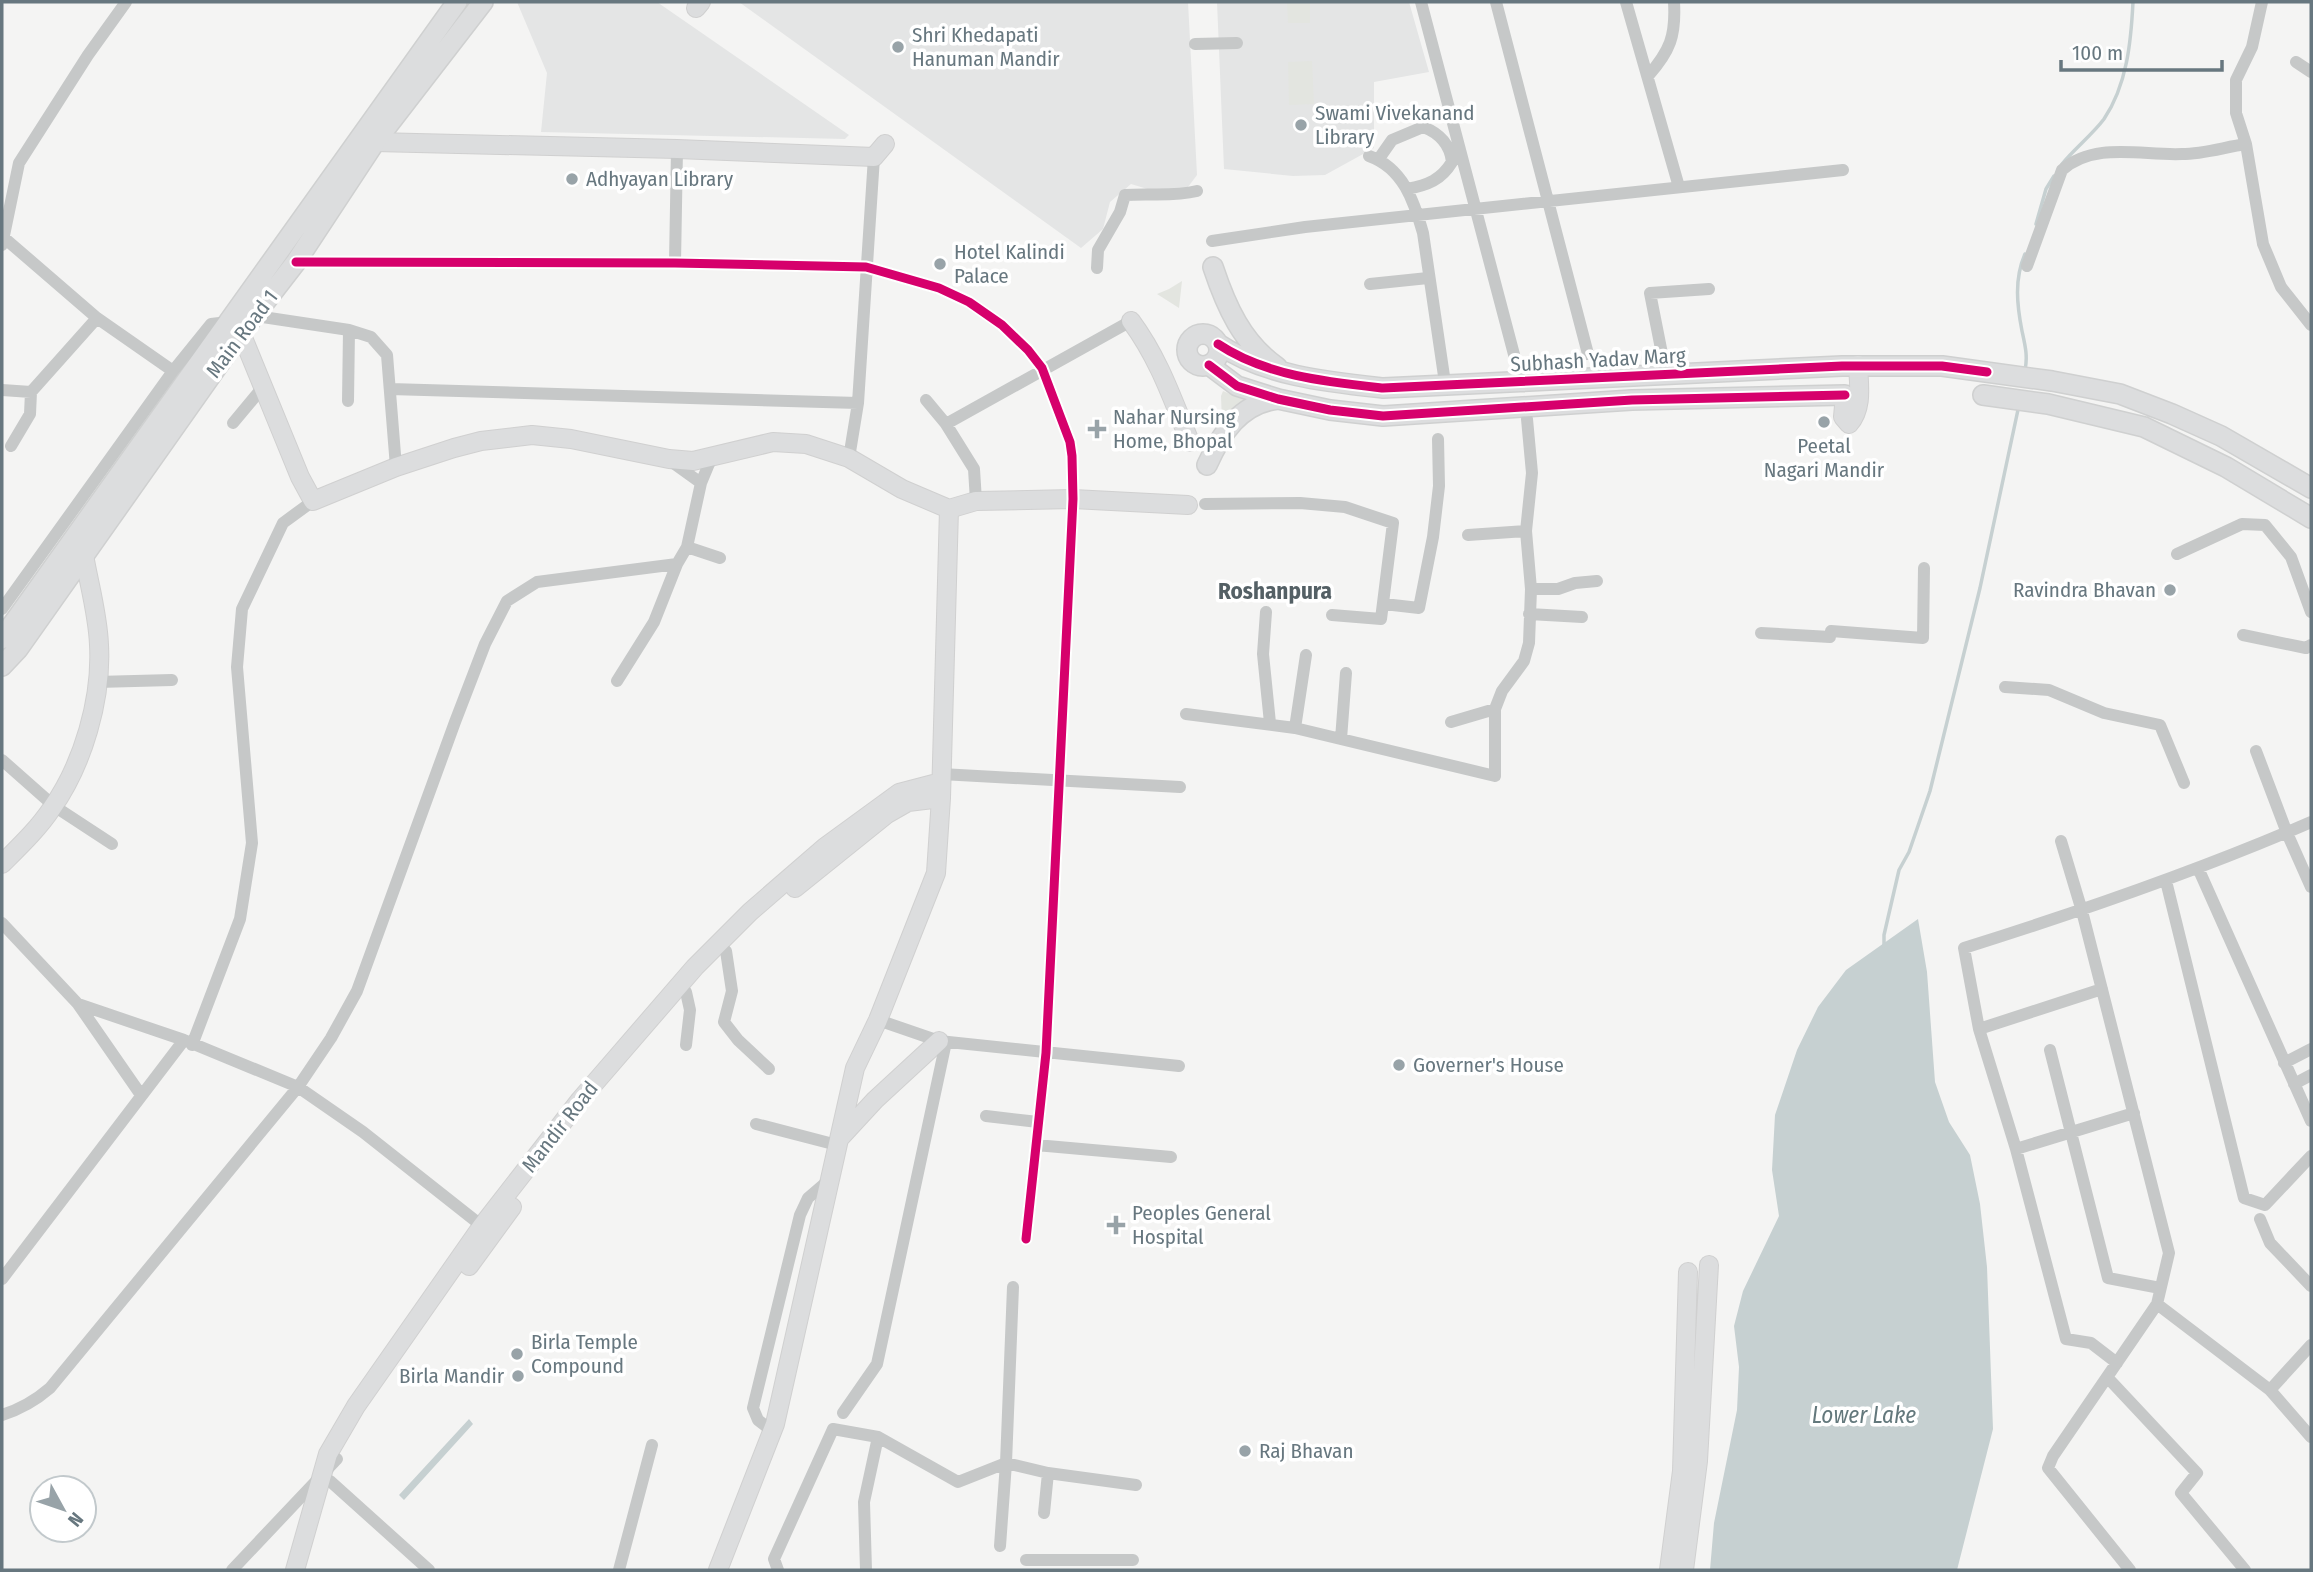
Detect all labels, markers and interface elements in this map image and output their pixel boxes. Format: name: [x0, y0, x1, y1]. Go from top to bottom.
place label: Shri Khedapati Hanuman Mandir: [912, 22, 1060, 72]
scale bar: [2061, 28, 2222, 72]
marker: Shri Khedapati Hanuman Mandir: [890, 39, 906, 55]
text: 100 m: [2072, 40, 2123, 66]
place label: Swami Vivekanand Library: [1315, 100, 1475, 150]
marker: Swami Vivekanand Library: [1293, 117, 1309, 133]
place label: Adhyayan Library: [586, 166, 734, 192]
marker: Adhyayan Library: [564, 171, 580, 187]
place label: Hotel Kalindi Palace: [954, 239, 1065, 289]
marker: Hotel Kalindi Palace: [932, 256, 948, 272]
street label: Main Road 1: [201, 285, 283, 383]
street label: Subhash Yadav Marg: [1510, 342, 1686, 378]
place label: Nahar Nursing Home, Bhopal: [1113, 404, 1236, 454]
marker: Peetal Nagari Mandir: [1816, 414, 1832, 430]
marker: Nahar Nursing Home, Bhopal: [1087, 419, 1107, 439]
place label: Peetal Nagari Mandir: [1764, 433, 1885, 483]
district label: Roshanpura: [1218, 577, 1332, 605]
place label: Ravindra Bhavan: [2013, 577, 2156, 603]
marker: Ravindra Bhavan: [2162, 582, 2178, 598]
place label: Governer's House: [1413, 1052, 1564, 1078]
marker: Governer's House: [1391, 1057, 1407, 1073]
street label: Mandir Road: [516, 1076, 604, 1178]
place label: Peoples General Hospital: [1132, 1200, 1271, 1250]
marker: Peoples General Hospital: [1106, 1215, 1126, 1235]
place label: Birla Temple Compound: [531, 1329, 638, 1379]
marker: Birla Temple Compound: [509, 1346, 525, 1362]
place label: Birla Mandir: [399, 1363, 505, 1389]
marker: Birla Mandir: [510, 1368, 526, 1384]
water label: Lower Lake: [1812, 1401, 1916, 1429]
place label: Raj Bhavan: [1259, 1438, 1353, 1464]
marker: Raj Bhavan: [1237, 1443, 1253, 1459]
north arrow: [28, 1474, 98, 1544]
text: N: [63, 1508, 88, 1531]

